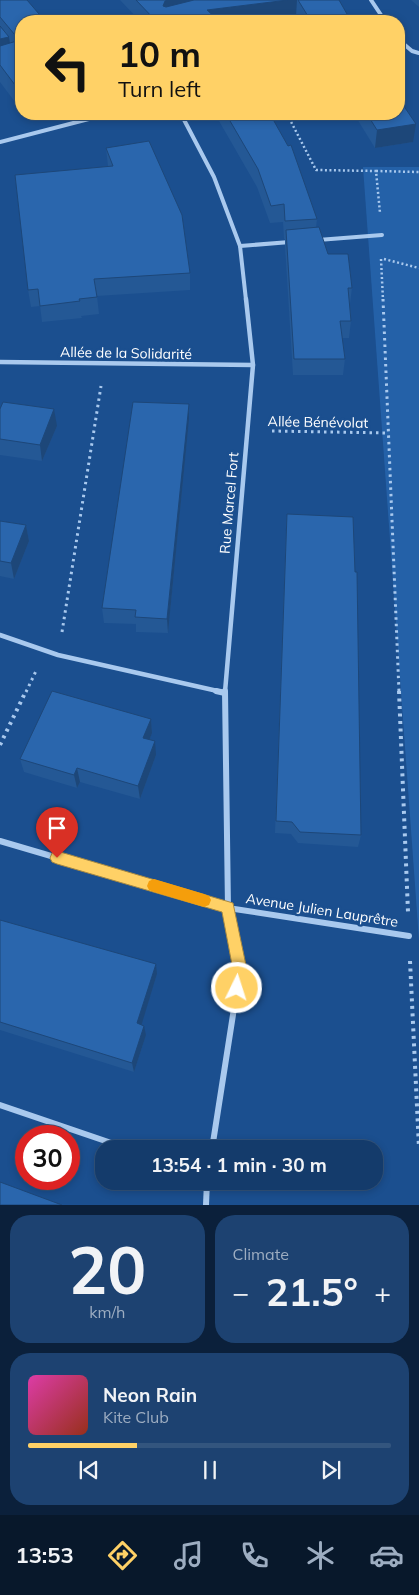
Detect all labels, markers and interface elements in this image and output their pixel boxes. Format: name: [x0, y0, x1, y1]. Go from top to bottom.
text: 10 m: [118, 32, 201, 76]
icon: left: [35, 35, 100, 100]
text: Turn left: [118, 75, 201, 103]
street label: Allée de la Solidarité: [60, 343, 192, 363]
street label: Allée Bénévolat: [268, 412, 369, 432]
street label: Rue Marcel Fort: [216, 451, 242, 554]
pin: [36, 807, 78, 858]
icon: arrive: [43, 814, 71, 842]
street label: Avenue Julien Lauprêtre: [245, 889, 399, 931]
position arrow: [210, 961, 262, 1013]
speed limit sign: 30: [15, 1125, 80, 1190]
text: 13:54 · 1 min · 30 m: [151, 1153, 327, 1177]
text: 20: [68, 1229, 146, 1310]
text: Climate: [233, 1244, 289, 1264]
text: 21.5°: [266, 1268, 358, 1316]
text: −: [233, 1275, 249, 1310]
text: +: [374, 1275, 391, 1310]
text: km/h: [89, 1302, 125, 1322]
text: Neon Rain: [103, 1383, 197, 1407]
text: Kite Club: [103, 1407, 169, 1427]
icon: previous: [75, 1456, 103, 1484]
icon: pause: [196, 1456, 224, 1484]
icon: next: [317, 1456, 345, 1484]
icon: directions: [105, 1538, 140, 1573]
icon: music: [171, 1538, 206, 1573]
icon: phone: [237, 1538, 272, 1573]
icon: climate: [303, 1538, 338, 1573]
icon: car: [369, 1538, 404, 1573]
text: 13:53: [15, 1541, 74, 1569]

